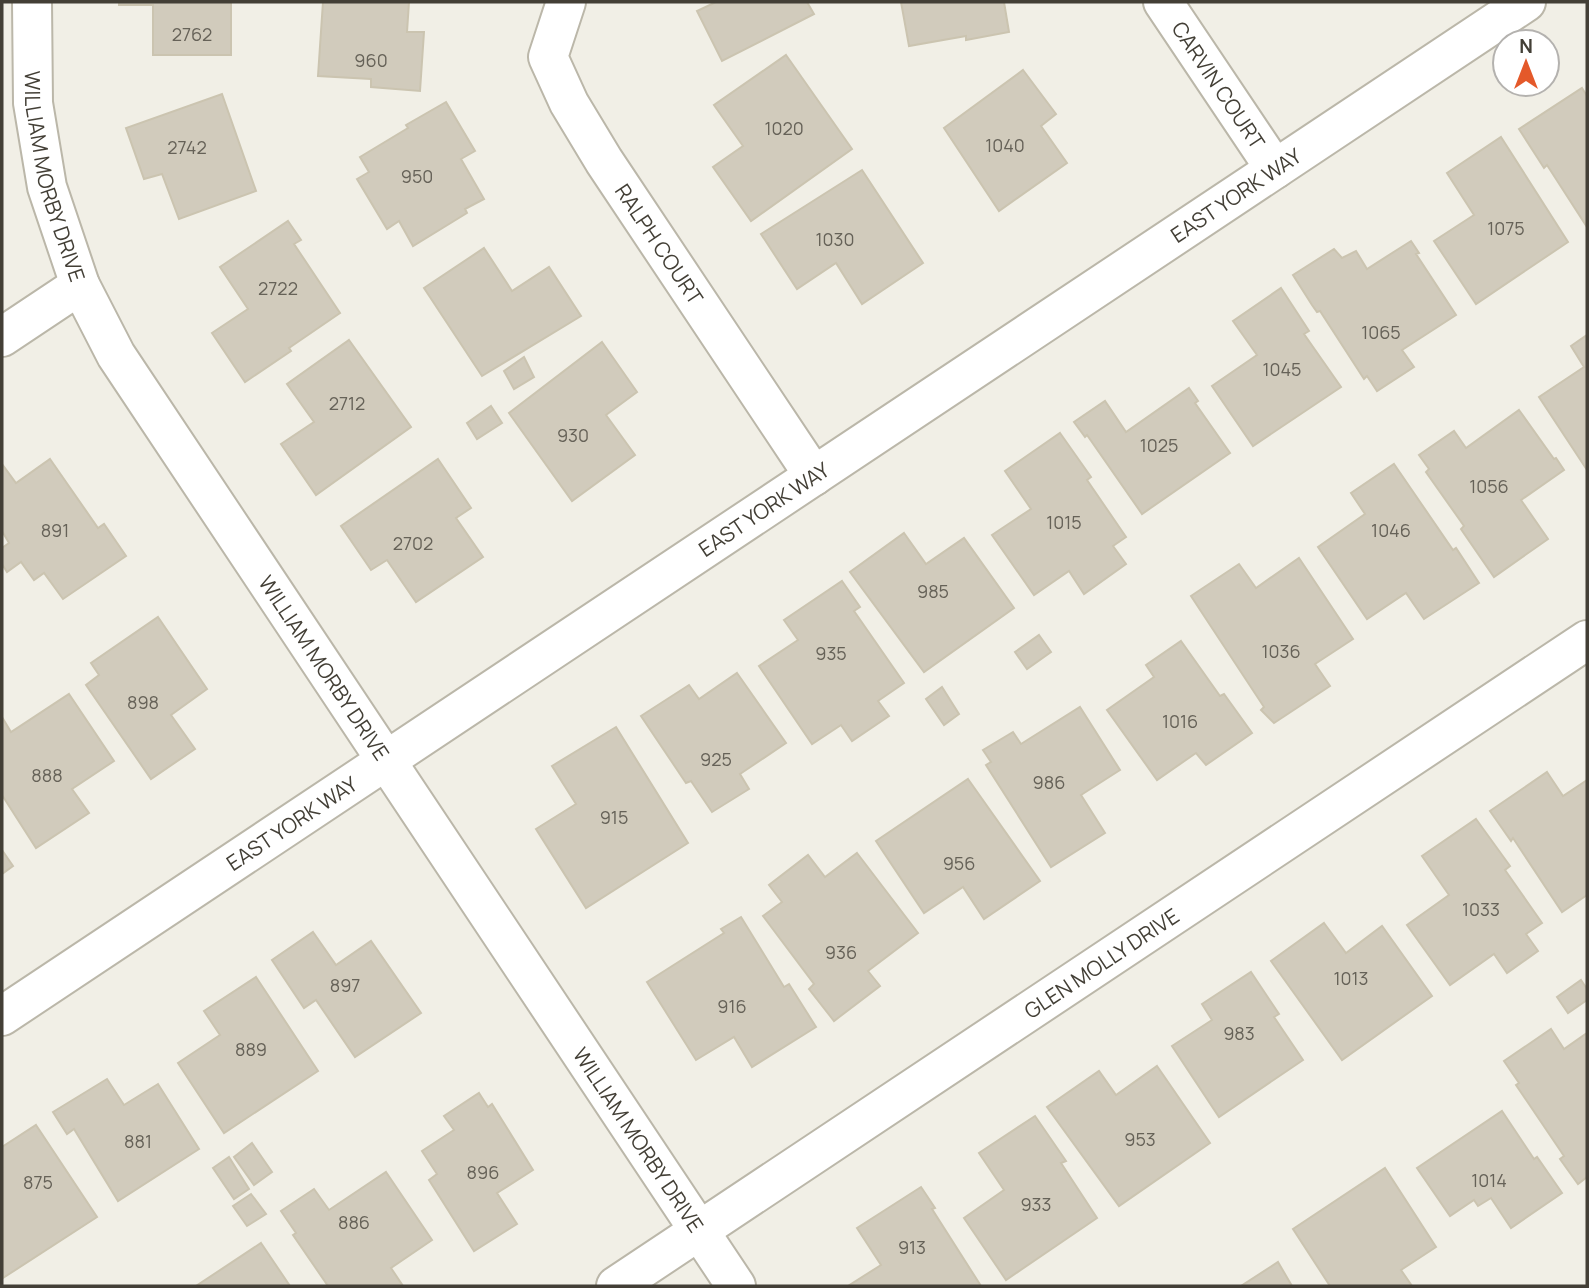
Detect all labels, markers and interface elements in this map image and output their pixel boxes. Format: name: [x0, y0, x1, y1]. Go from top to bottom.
street label: CARVIN COURT: [1166, 16, 1272, 155]
house number: 2762: [172, 22, 212, 46]
north arrow: [1491, 28, 1561, 98]
text: N: [1519, 33, 1533, 59]
house number: 960: [354, 48, 388, 72]
street label: WILLIAM MORBY DRIVE: [19, 71, 92, 285]
house number: 1020: [764, 116, 804, 140]
house number: 1040: [985, 133, 1025, 157]
house number: 2742: [167, 135, 207, 159]
street label: EAST YORK WAY: [1165, 141, 1307, 249]
house number: 950: [401, 164, 433, 188]
street label: RALPH COURT: [609, 178, 710, 310]
house number: 1075: [1487, 216, 1525, 240]
house number: 1030: [816, 227, 854, 251]
house number: 2722: [258, 276, 298, 300]
house number: 1065: [1361, 320, 1401, 344]
house number: 1045: [1262, 357, 1302, 381]
house number: 2712: [329, 391, 365, 415]
house number: 930: [557, 423, 589, 447]
house number: 1025: [1140, 433, 1178, 457]
street label: EAST YORK WAY: [693, 455, 835, 563]
house number: 1056: [1469, 474, 1509, 498]
house number: 1015: [1046, 510, 1082, 534]
house number: 891: [41, 518, 69, 542]
house number: 1046: [1371, 518, 1411, 542]
house number: 2702: [393, 531, 433, 555]
street label: WILLIAM MORBY DRIVE: [253, 570, 396, 766]
house number: 985: [917, 579, 949, 603]
house number: 1036: [1261, 639, 1301, 663]
house number: 935: [815, 641, 847, 665]
house number: 898: [127, 690, 159, 714]
house number: 1016: [1162, 709, 1198, 733]
house number: 925: [700, 747, 732, 771]
house number: 888: [31, 763, 63, 787]
street label: EAST YORK WAY: [221, 769, 363, 877]
house number: 986: [1033, 770, 1065, 794]
house number: 915: [600, 805, 628, 829]
house number: 956: [943, 851, 975, 875]
house number: 1033: [1462, 897, 1500, 921]
street label: GLEN MOLLY DRIVE: [1019, 901, 1184, 1025]
house number: 936: [825, 940, 857, 964]
house number: 1013: [1334, 966, 1368, 990]
house number: 897: [330, 973, 360, 997]
house number: 916: [717, 994, 747, 1018]
house number: 983: [1223, 1021, 1255, 1045]
house number: 889: [235, 1037, 267, 1061]
street label: WILLIAM MORBY DRIVE: [567, 1042, 710, 1237]
house number: 953: [1124, 1127, 1156, 1151]
house number: 881: [124, 1129, 152, 1153]
house number: 896: [467, 1160, 499, 1184]
house number: 1014: [1471, 1168, 1507, 1192]
house number: 875: [23, 1170, 53, 1194]
house number: 933: [1020, 1192, 1052, 1216]
house number: 886: [338, 1210, 370, 1234]
house number: 913: [898, 1235, 926, 1259]

